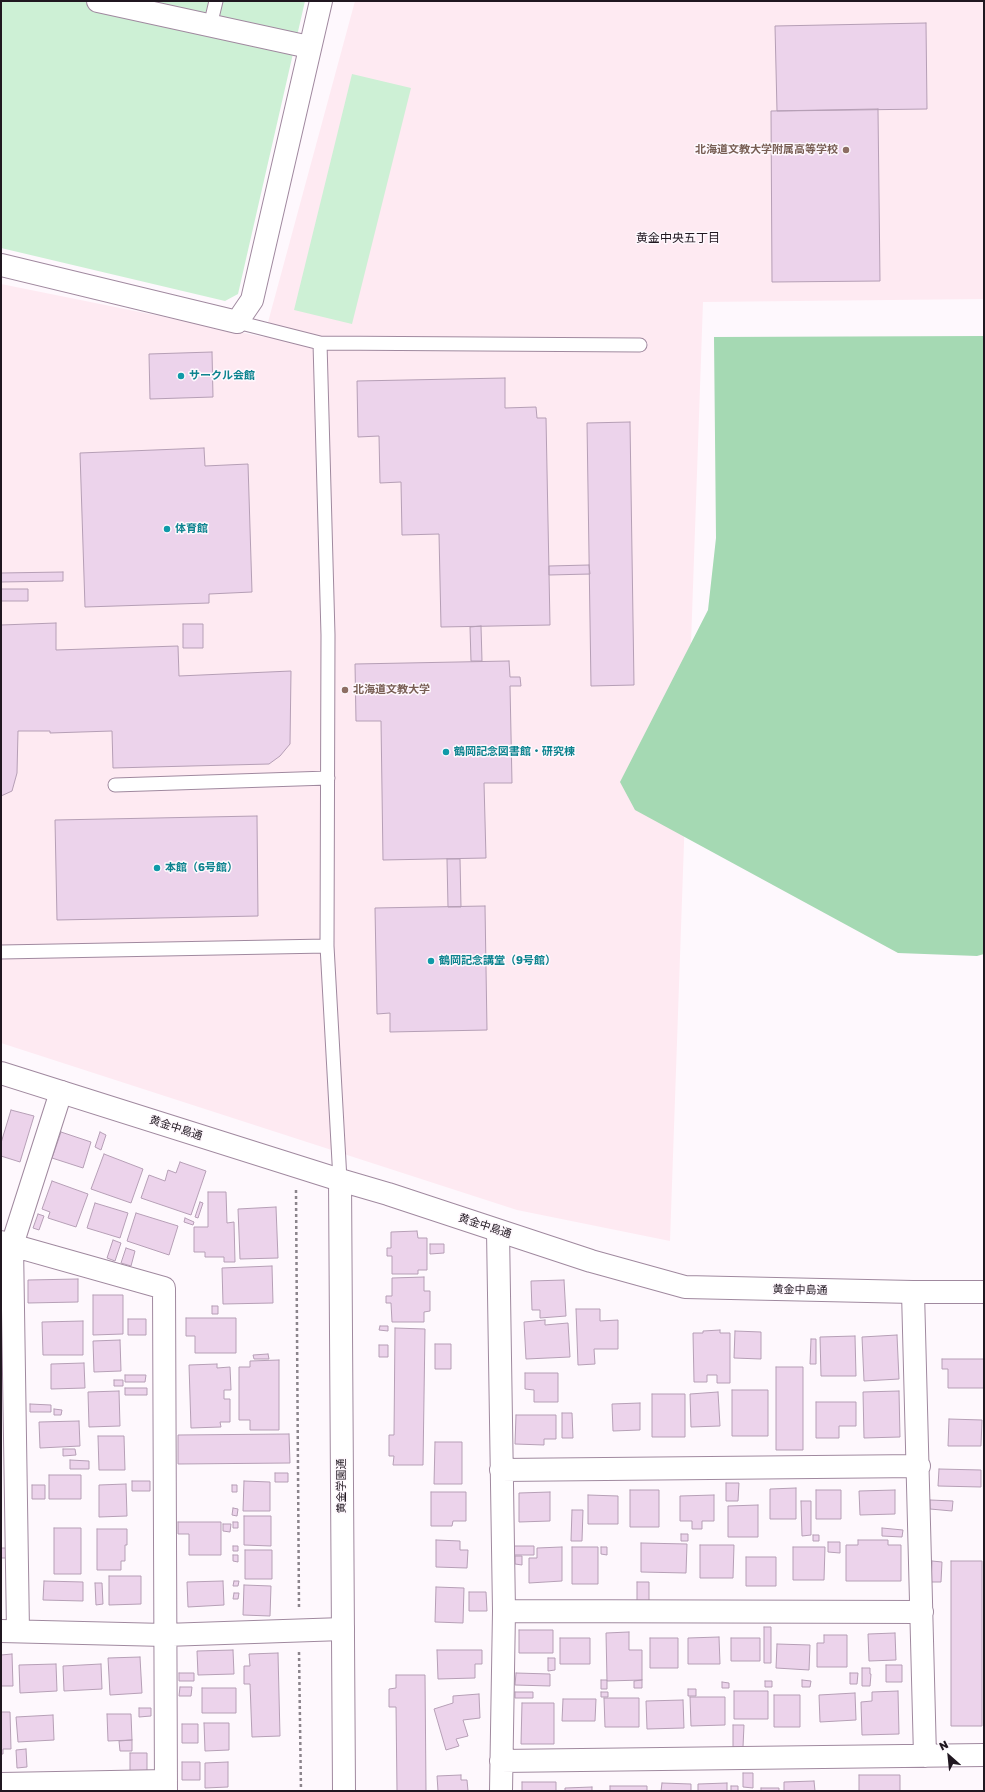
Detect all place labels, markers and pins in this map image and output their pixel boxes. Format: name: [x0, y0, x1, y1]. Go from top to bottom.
place label: 北海道文教大学附属高等学校: [695, 143, 838, 157]
marker: 北海道文教大学附属高等学校: [841, 145, 851, 155]
place label: サークル会館: [189, 369, 255, 383]
marker: サークル会館: [176, 371, 186, 381]
place label: 体育館: [175, 522, 208, 536]
marker: 体育館: [162, 524, 172, 534]
place label: 北海道文教大学: [353, 683, 430, 697]
marker: 北海道文教大学: [340, 685, 350, 695]
place label: 鶴岡記念図書館・研究棟: [454, 745, 575, 759]
marker: 鶴岡記念図書館・研究棟: [441, 747, 451, 757]
place label: 本館（6号館）: [165, 861, 238, 875]
marker: 本館（6号館）: [152, 863, 162, 873]
place label: 鶴岡記念講堂（9号館）: [439, 954, 556, 968]
marker: 鶴岡記念講堂（9号館）: [426, 956, 436, 966]

